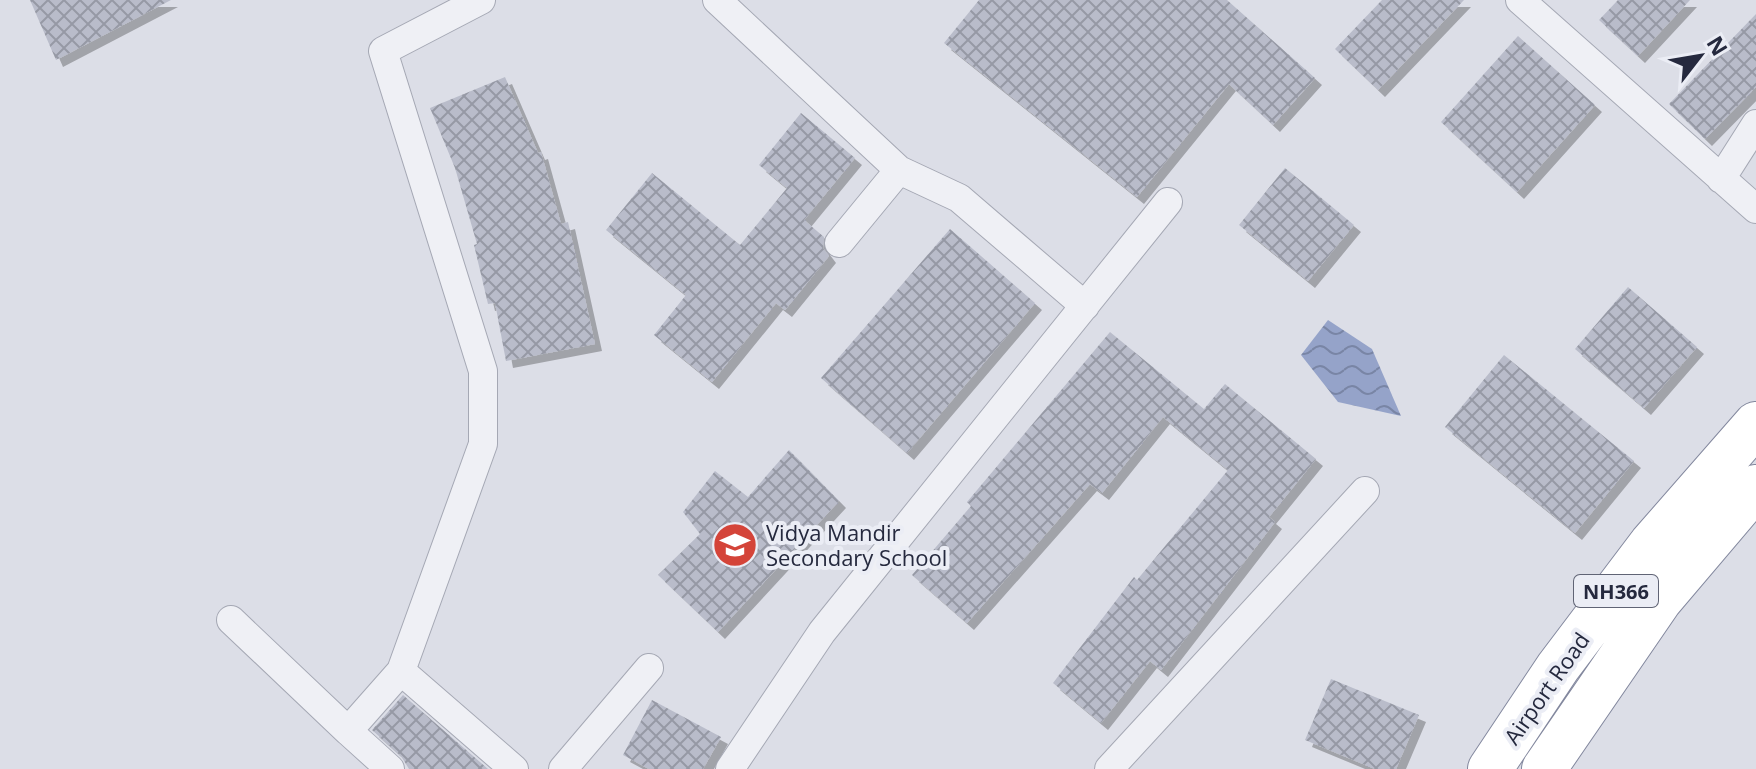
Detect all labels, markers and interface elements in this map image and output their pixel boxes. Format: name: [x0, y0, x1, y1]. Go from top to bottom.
north arrow: [1660, 16, 1740, 96]
text: N: [1701, 30, 1735, 61]
place label: Vidya Mandir Secondary School: [766, 517, 947, 572]
school or university icon: Vidya Mandir Secondary School: [711, 521, 759, 569]
road number: NH366: [1574, 575, 1658, 607]
street label: Airport Road: [1496, 626, 1596, 750]

